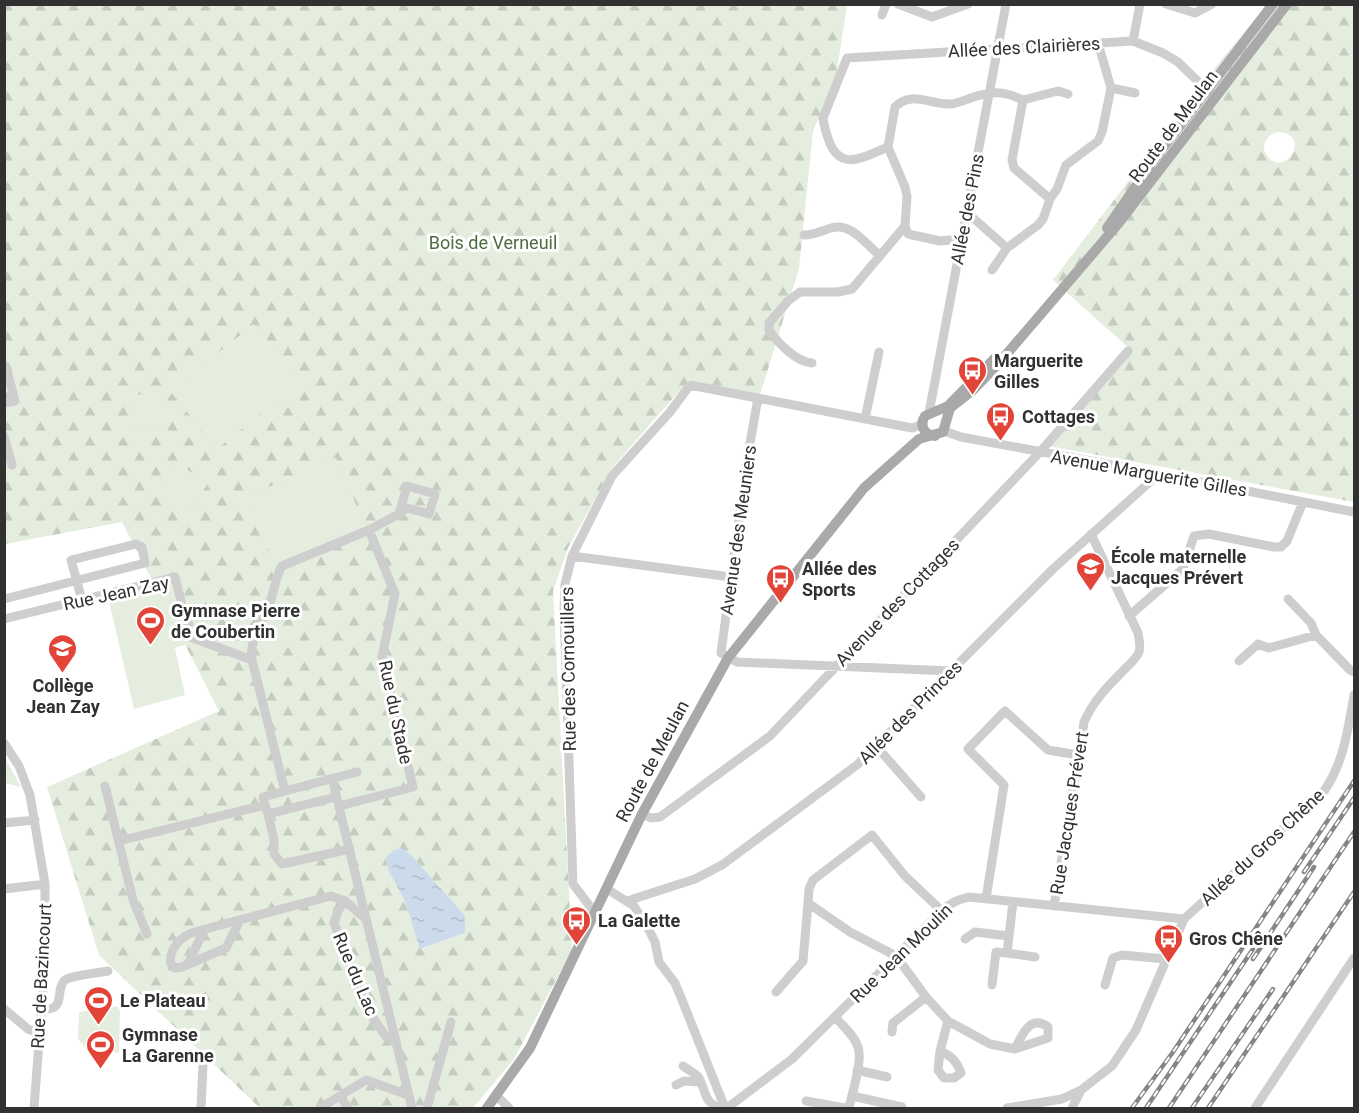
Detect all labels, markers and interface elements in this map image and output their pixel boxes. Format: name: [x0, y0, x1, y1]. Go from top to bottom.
street label: Allée des Clairières: [947, 33, 1101, 61]
street label: Route de Meulan: [1124, 66, 1222, 186]
street label: Allée des Pins: [946, 152, 988, 266]
park label: Bois de Verneuil: [429, 232, 557, 253]
place label: Marguerite Gilles: [994, 350, 1083, 392]
bus stop icon: Marguerite Gilles: [957, 354, 989, 396]
bus stop icon: Cottages: [985, 400, 1017, 442]
place label: Cottages: [1022, 406, 1095, 427]
street label: Avenue des Meuniers: [716, 444, 760, 616]
street label: Avenue Marguerite Gilles: [1049, 445, 1249, 501]
street label: Avenue des Cottages: [831, 534, 963, 670]
place label: École maternelle Jacques Prévert: [1111, 546, 1246, 588]
school or university icon: École maternelle Jacques Prévert: [1074, 550, 1106, 592]
place label: Allée des Sports: [802, 558, 877, 600]
bus stop icon: Allée des Sports: [765, 562, 797, 604]
street label: Rue Jean Zay: [61, 571, 171, 614]
street label: Rue des Cornouillers: [556, 586, 580, 752]
place label: Gymnase Pierre de Coubertin: [171, 600, 300, 642]
sports icon: Gymnase Pierre de Coubertin: [134, 604, 166, 646]
school or university icon: Collège Jean Zay: [47, 632, 79, 674]
street label: Allée des Princes: [854, 656, 966, 768]
street label: Rue du Stade: [375, 658, 417, 766]
place label: Collège Jean Zay: [26, 675, 101, 717]
street label: Route de Meulan: [611, 697, 693, 825]
street label: Rue Jacques Prévert: [1046, 730, 1092, 896]
street label: Allée du Gros Chêne: [1196, 784, 1328, 910]
street label: Rue Jean Moulin: [846, 899, 956, 1007]
street label: Rue de Bazincourt: [27, 903, 55, 1049]
bus stop icon: La Galette: [561, 904, 593, 946]
place label: La Galette: [598, 910, 680, 931]
bus stop icon: Gros Chêne: [1152, 922, 1184, 964]
place label: Gros Chêne: [1189, 928, 1283, 949]
street label: Rue du Lac: [329, 929, 383, 1019]
sports icon: Le Plateau: [83, 984, 115, 1026]
place label: Le Plateau: [120, 990, 205, 1011]
place label: Gymnase La Garenne: [122, 1024, 214, 1066]
sports icon: Gymnase La Garenne: [85, 1028, 117, 1070]

